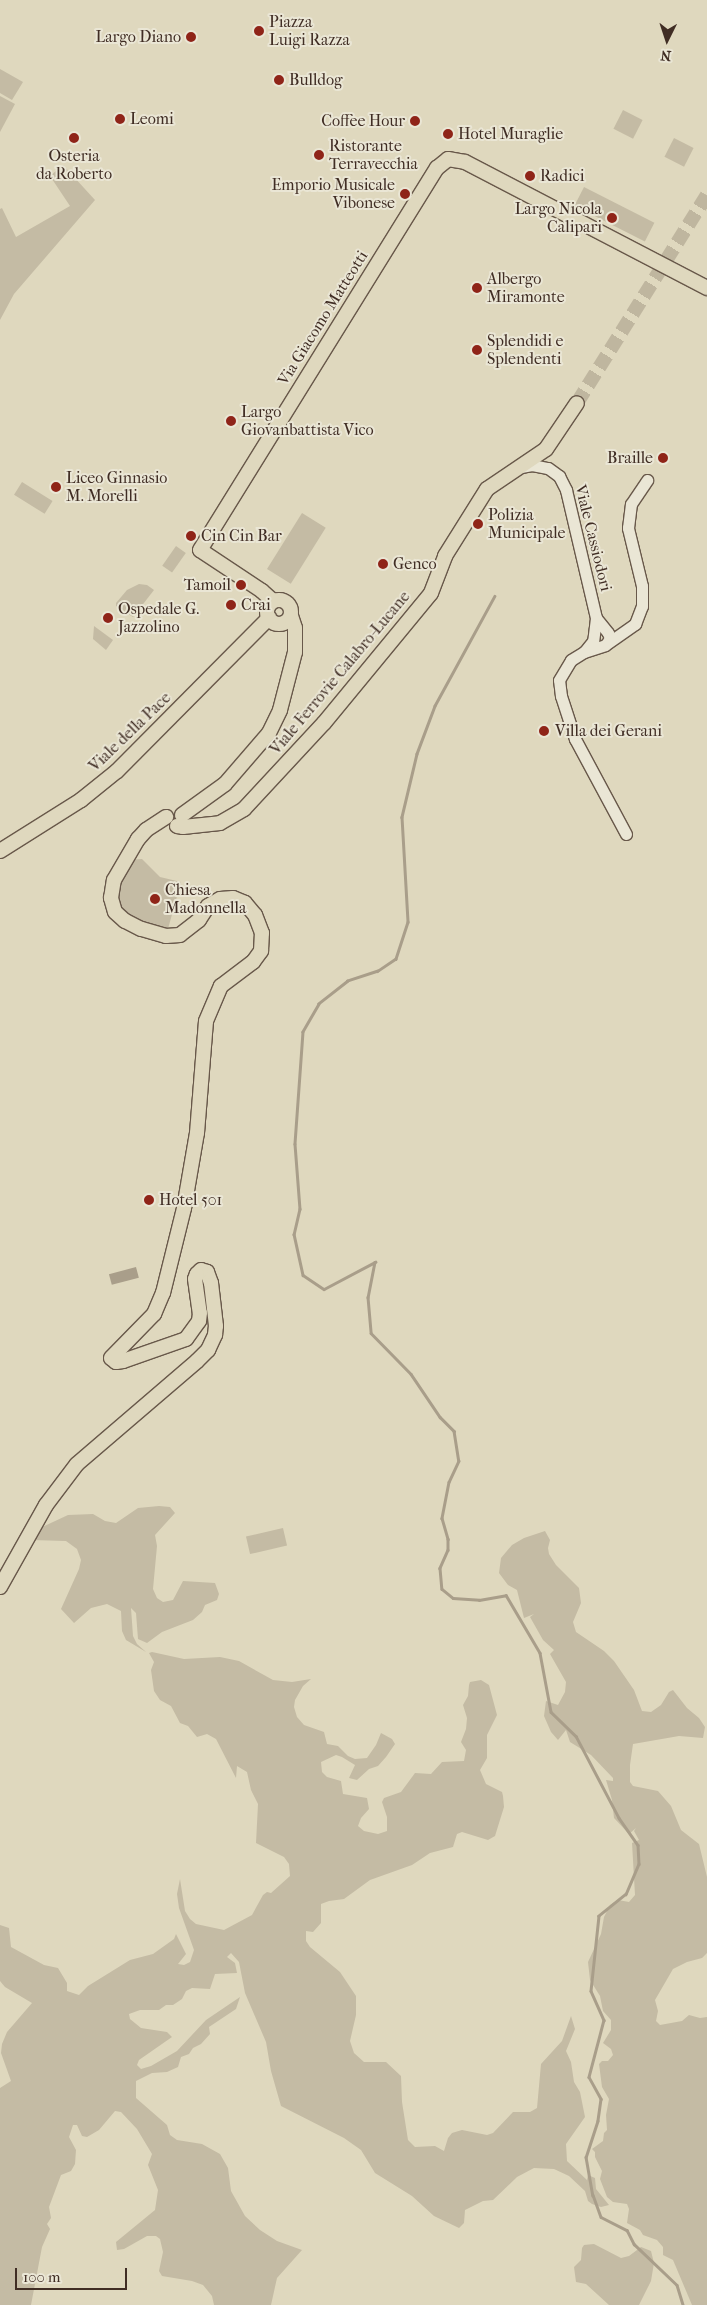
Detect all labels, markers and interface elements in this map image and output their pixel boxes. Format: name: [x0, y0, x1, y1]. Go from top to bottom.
place label: Piazza Luigi Razza: [269, 12, 350, 50]
north arrow: [642, 15, 692, 65]
marker: Piazza Luigi Razza: [253, 25, 265, 37]
place label: Largo Diano: [95, 27, 181, 47]
marker: Largo Diano: [185, 31, 197, 43]
text: N: [660, 47, 672, 64]
place label: Bulldog: [289, 70, 343, 90]
marker: Bulldog: [273, 74, 285, 86]
place label: Leomi: [130, 109, 174, 129]
place label: Coffee Hour: [321, 111, 405, 131]
marker: Leomi: [114, 113, 126, 125]
marker: Coffee Hour: [409, 115, 421, 127]
place label: Hotel Muraglie: [458, 124, 563, 144]
marker: Hotel Muraglie: [442, 128, 454, 140]
marker: Osteria da Roberto: [68, 132, 80, 144]
place label: Ristorante Terravecchia: [329, 136, 418, 174]
place label: Osteria da Roberto: [36, 146, 112, 184]
marker: Ristorante Terravecchia: [313, 149, 325, 161]
place label: Radici: [540, 166, 584, 186]
marker: Radici: [524, 170, 536, 182]
place label: Emporio Musicale Vibonese: [272, 175, 395, 213]
marker: Emporio Musicale Vibonese: [399, 188, 411, 200]
place label: Largo Nicola Calipari: [515, 199, 602, 237]
marker: Largo Nicola Calipari: [606, 212, 618, 224]
street label: Via Giacomo Matteotti: [274, 247, 372, 389]
place label: Albergo Miramonte: [487, 269, 565, 307]
marker: Albergo Miramonte: [471, 282, 483, 294]
place label: Splendidi e Splendenti: [487, 331, 563, 369]
marker: Splendidi e Splendenti: [471, 344, 483, 356]
place label: Largo Giovanbattista Vico: [241, 402, 374, 440]
marker: Largo Giovanbattista Vico: [225, 415, 237, 427]
place label: Braille: [607, 448, 653, 468]
marker: Braille: [657, 452, 669, 464]
place label: Liceo Ginnasio M. Morelli: [66, 468, 167, 506]
marker: Liceo Ginnasio M. Morelli: [50, 481, 62, 493]
street label: Viale Cassiodori: [570, 483, 616, 593]
place label: Polizia Municipale: [488, 505, 566, 543]
marker: Polizia Municipale: [472, 518, 484, 530]
place label: Cin Cin Bar: [201, 526, 282, 546]
marker: Cin Cin Bar: [185, 530, 197, 542]
place label: Genco: [393, 554, 437, 574]
marker: Genco: [377, 558, 389, 570]
place label: Tamoil: [184, 575, 231, 595]
marker: Tamoil: [235, 579, 247, 591]
street label: Viale Ferrovie Calabro-Lucane: [266, 587, 414, 759]
place label: Crai: [241, 595, 271, 615]
place label: Ospedale G. Jazzolino: [118, 599, 199, 637]
marker: Crai: [225, 599, 237, 611]
marker: Ospedale G. Jazzolino: [102, 612, 114, 624]
street label: Viale della Pace: [85, 688, 175, 776]
place label: Villa dei Gerani: [555, 721, 662, 741]
marker: Villa dei Gerani: [537, 724, 551, 738]
place label: Chiesa Madonnella: [165, 880, 246, 918]
marker: Chiesa Madonnella: [149, 893, 161, 905]
place label: Hotel 501: [159, 1190, 222, 1210]
marker: Hotel 501: [143, 1194, 155, 1206]
scale bar: [18, 2258, 130, 2290]
text: 100 m: [23, 2268, 61, 2286]

